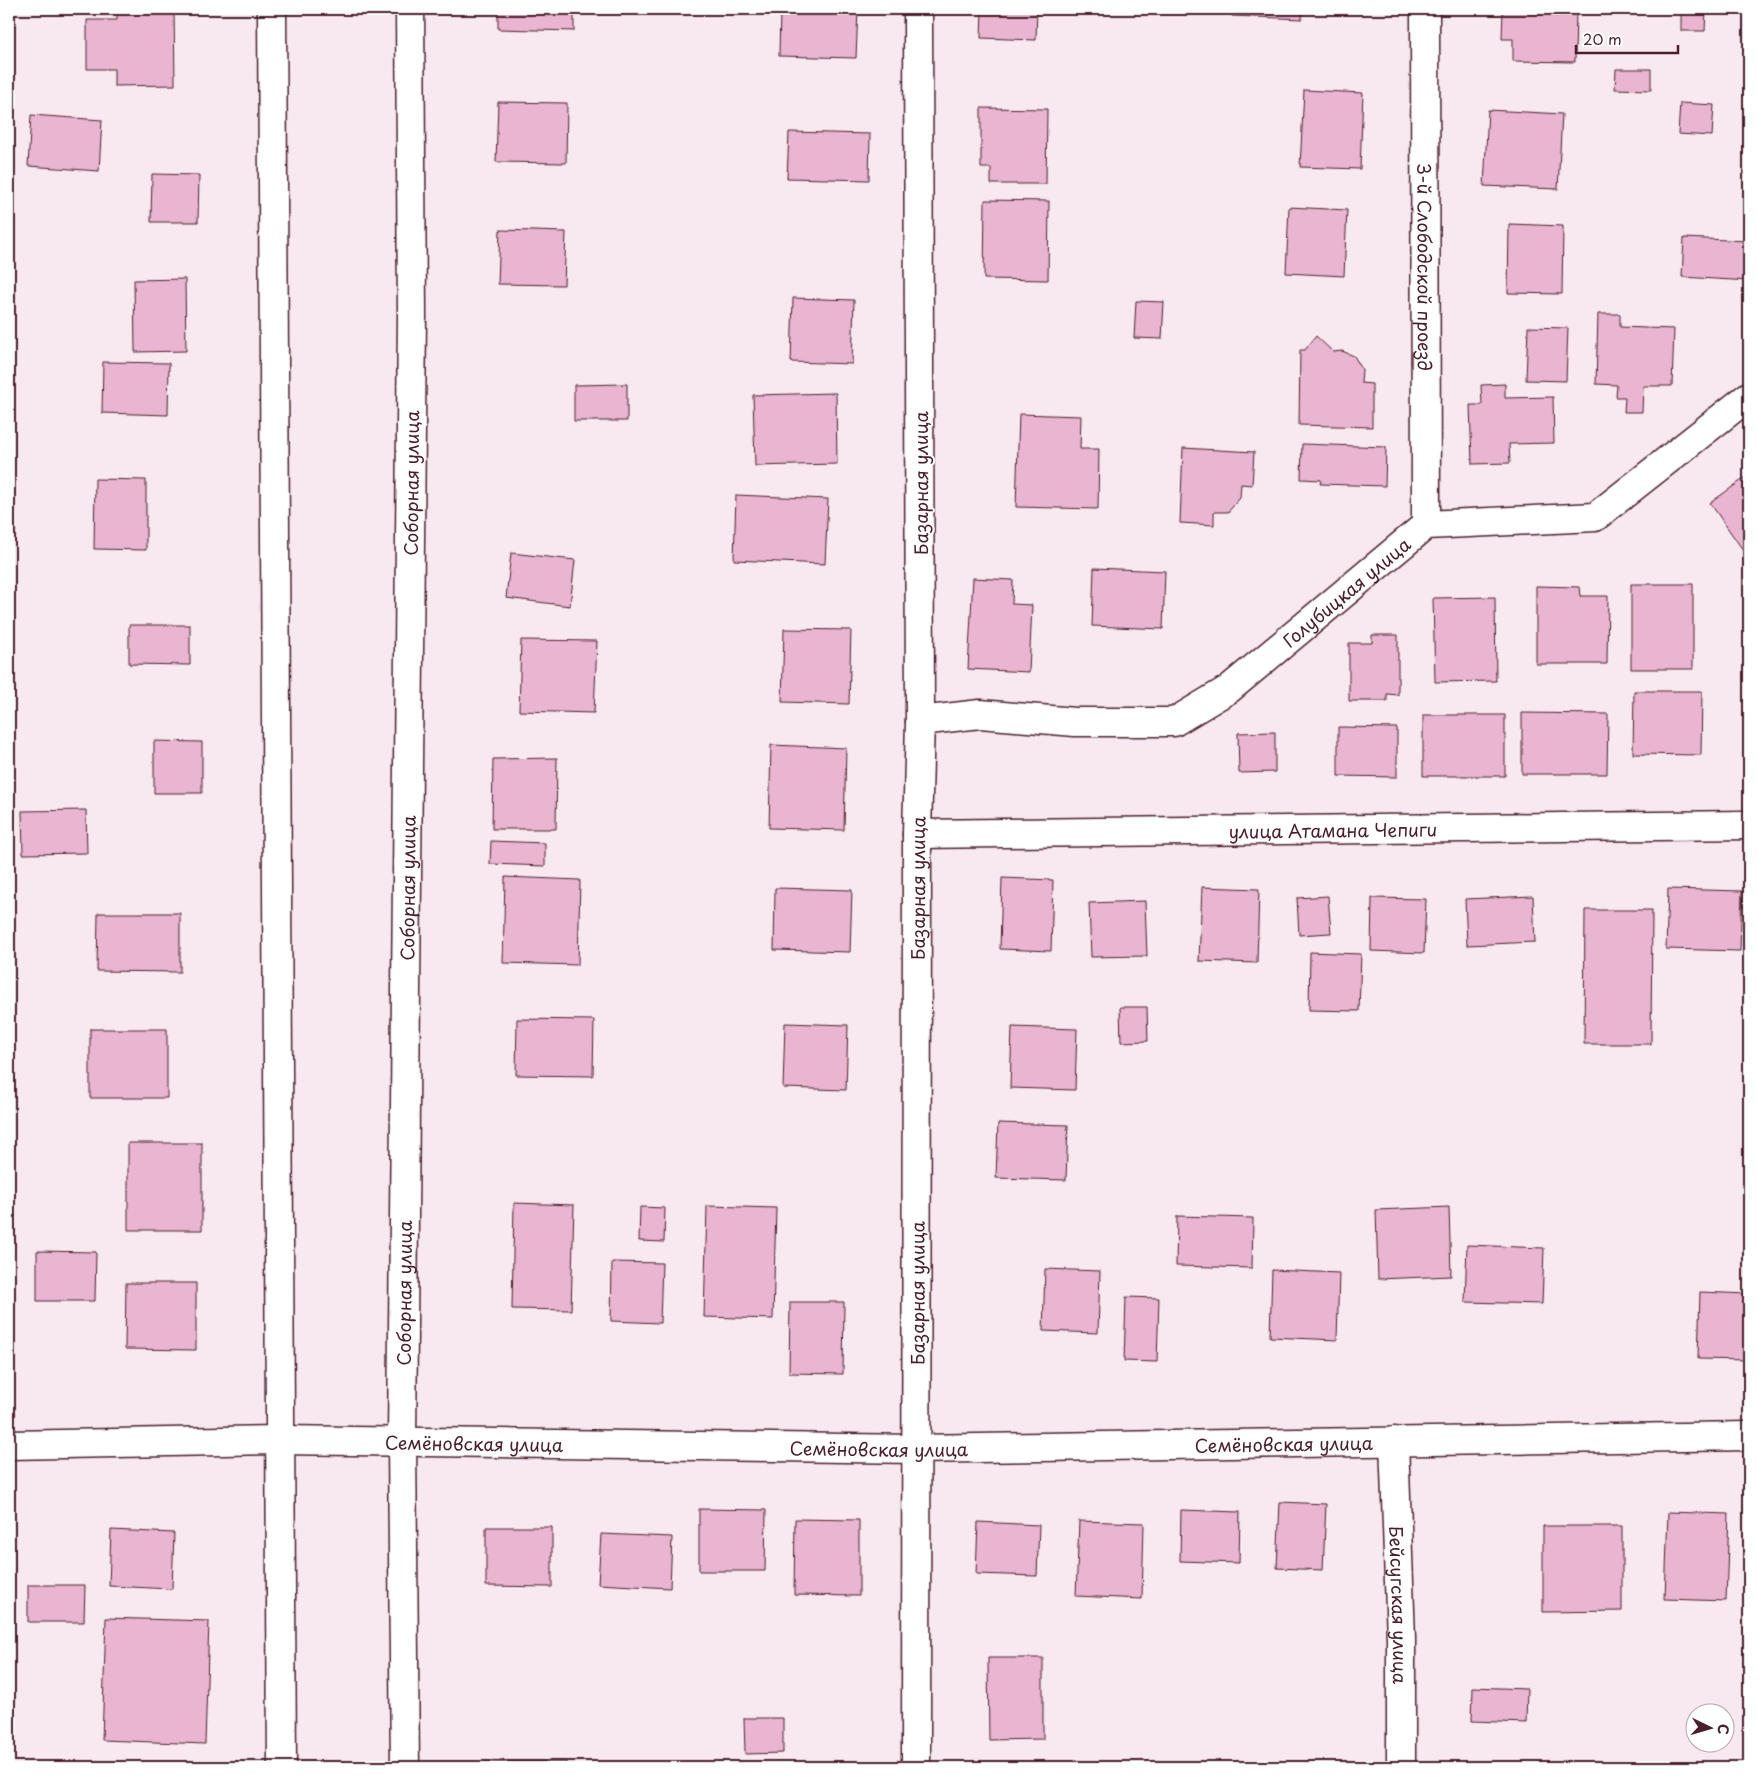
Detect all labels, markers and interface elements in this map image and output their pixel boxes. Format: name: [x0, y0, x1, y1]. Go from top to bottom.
scale bar: [1576, 22, 1678, 54]
text: 20 m: [1583, 27, 1622, 50]
street label: 3-й Слободской проезд: [1412, 163, 1439, 371]
street label: Соборная улица: [396, 410, 425, 556]
street label: Базарная улица: [907, 410, 934, 555]
street label: Голубицкая улица: [1276, 530, 1416, 653]
street label: Соборная улица: [393, 815, 421, 961]
street label: Базарная улица: [903, 815, 931, 960]
street label: улица Атамана Чепиги: [1229, 815, 1437, 844]
street label: Соборная улица: [389, 1220, 417, 1366]
street label: Базарная улица: [903, 1220, 930, 1365]
street label: Семёновская улица: [385, 1428, 564, 1458]
street label: Семёновская улица: [1194, 1428, 1374, 1458]
street label: Семёновская улица: [790, 1434, 969, 1463]
street label: Бейсугская улица: [1384, 1525, 1415, 1685]
north arrow: [1686, 1704, 1736, 1754]
text: С: [1713, 1723, 1734, 1735]

